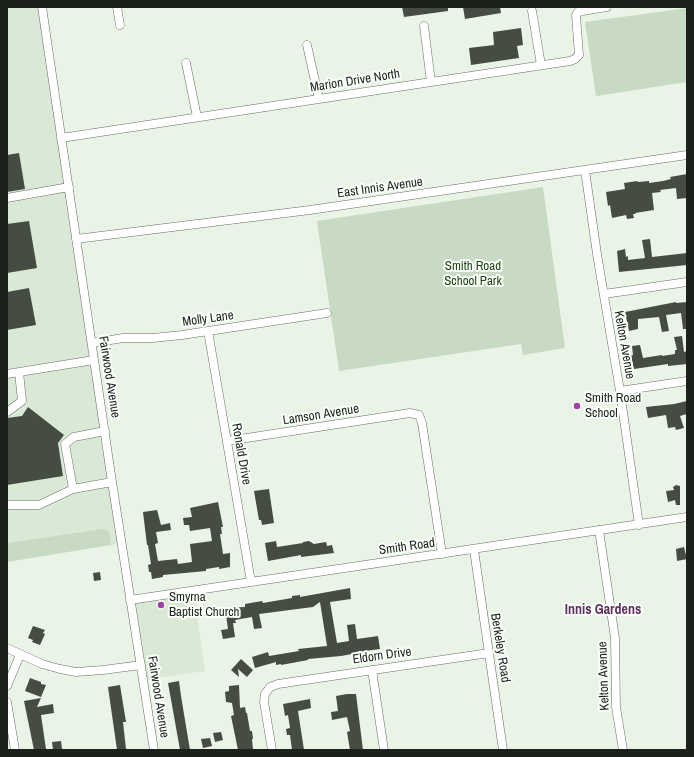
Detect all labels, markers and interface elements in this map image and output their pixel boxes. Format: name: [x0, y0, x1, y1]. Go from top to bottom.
street label: Marion Drive North: [309, 66, 401, 96]
street label: East Innis Avenue: [336, 174, 424, 202]
park label: Smith Road School Park: [444, 259, 502, 290]
street label: Molly Lane: [181, 308, 235, 330]
street label: Kelton Avenue: [610, 310, 638, 380]
street label: Fairwood Avenue: [95, 335, 123, 419]
place label: Smith Road School: [585, 391, 641, 422]
street label: Lamson Avenue: [282, 401, 360, 429]
marker: Smith Road School: [572, 401, 582, 411]
street label: Ronald Drive: [228, 422, 254, 486]
street label: Smith Road: [378, 535, 436, 559]
place label: Smyrna Baptist Church: [169, 590, 240, 621]
marker: Smyrna Baptist Church: [156, 600, 166, 610]
district label: Innis Gardens: [565, 602, 641, 618]
street label: Berkeley Road: [487, 612, 513, 684]
street label: Kelton Avenue: [595, 641, 613, 711]
street label: Eldorn Drive: [352, 644, 412, 668]
street label: Fairwood Avenue: [144, 655, 172, 739]

